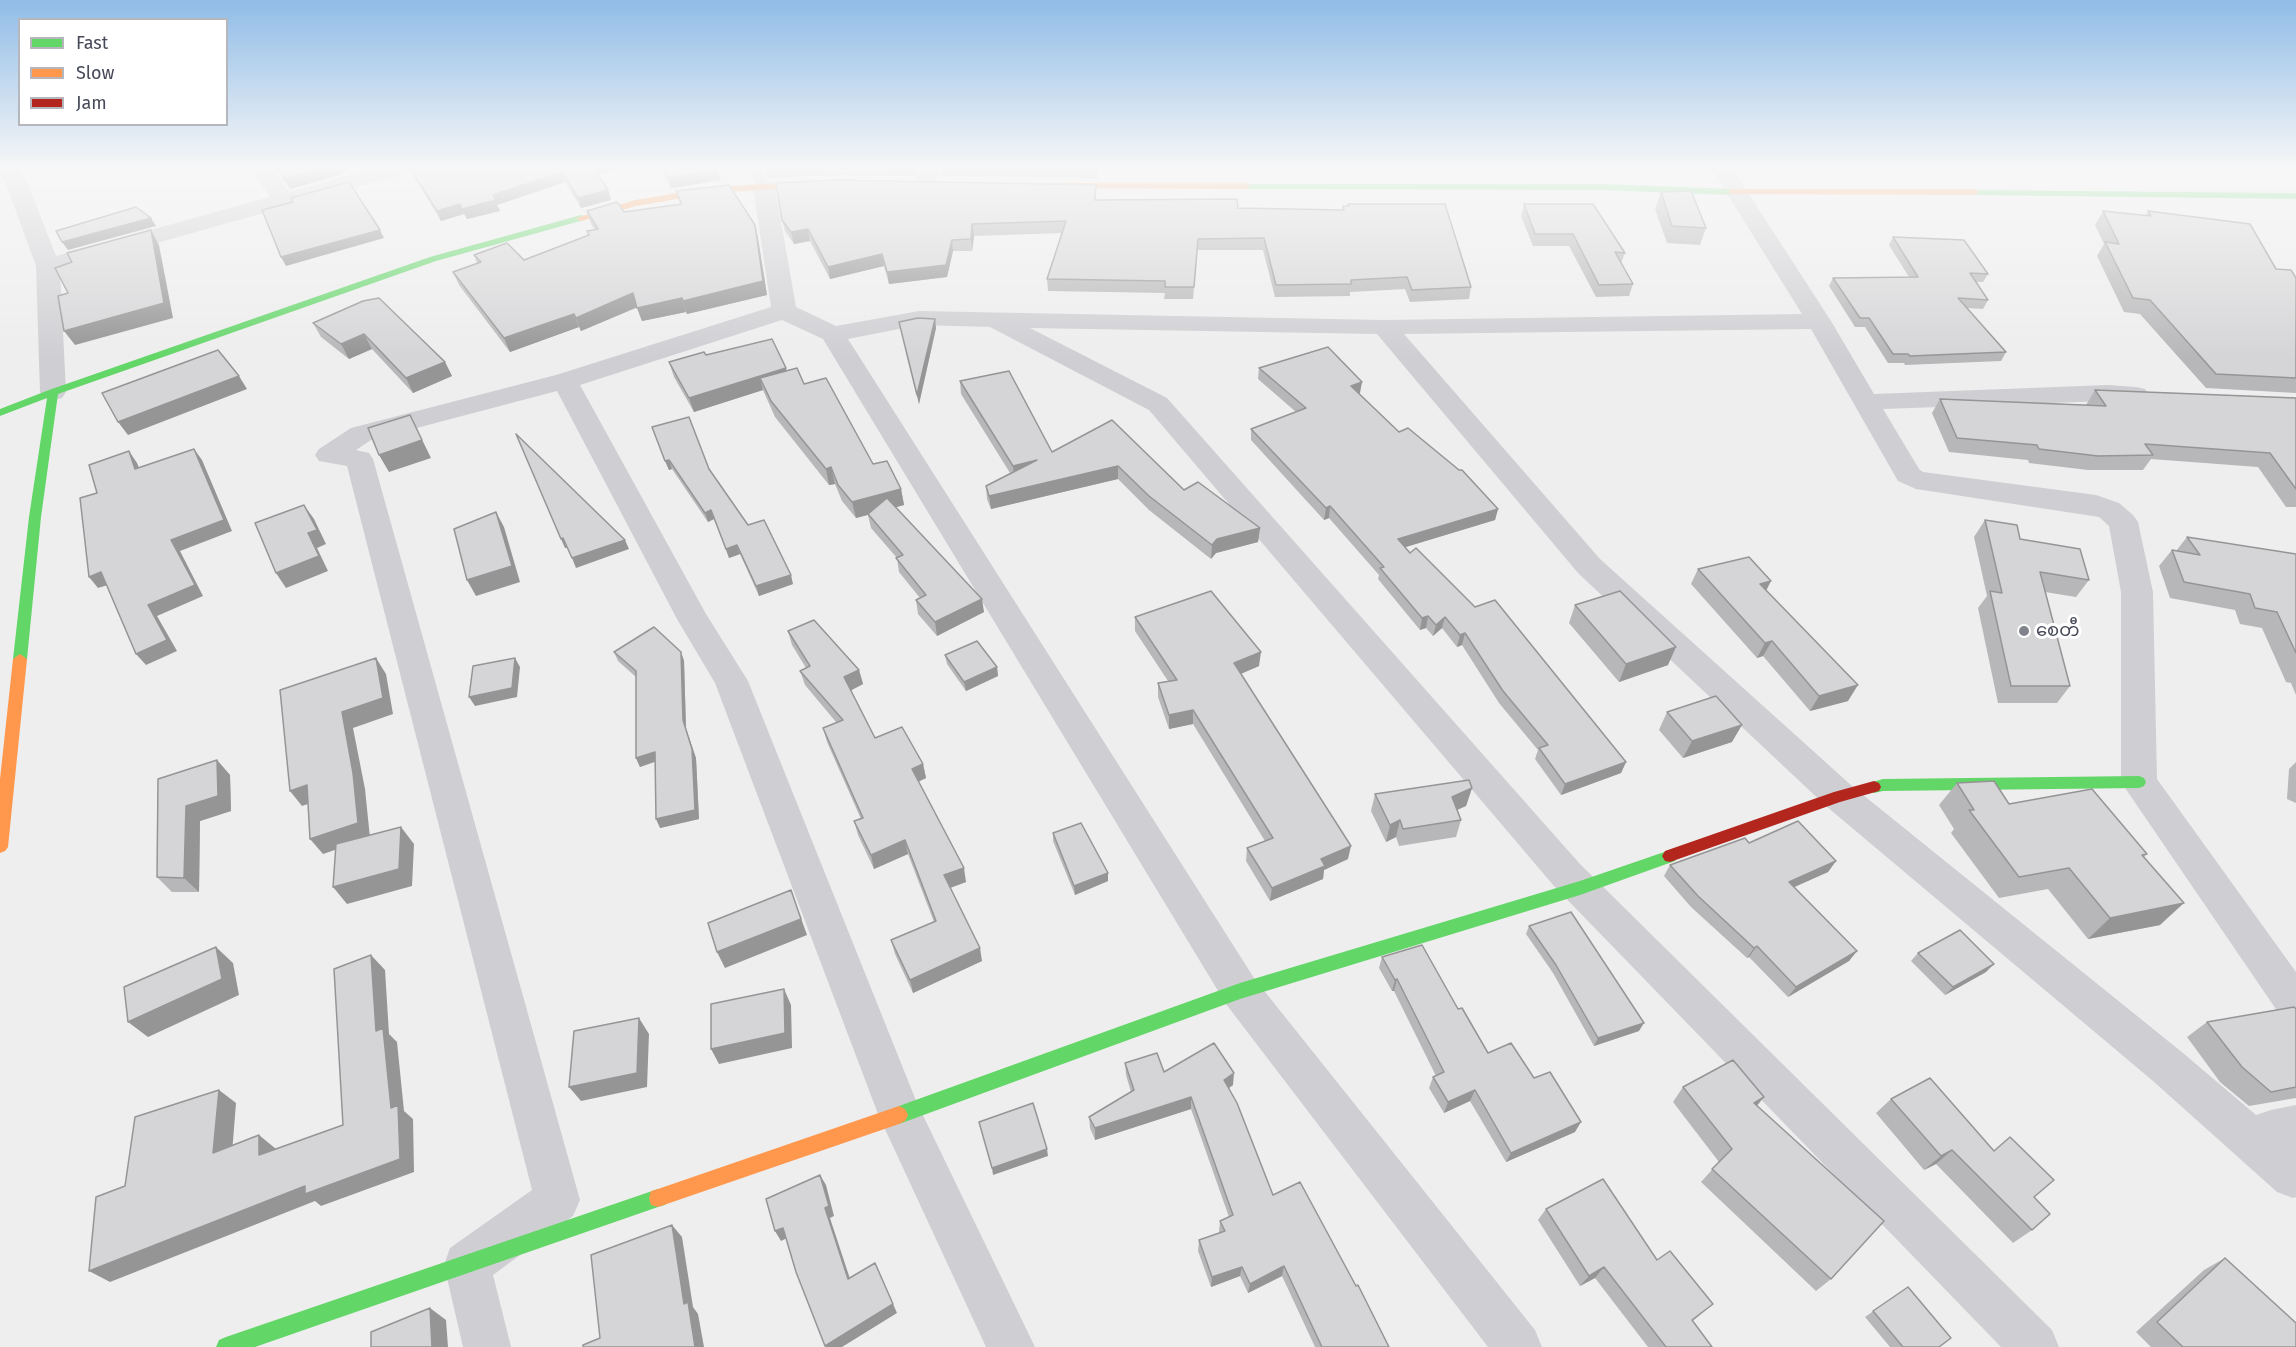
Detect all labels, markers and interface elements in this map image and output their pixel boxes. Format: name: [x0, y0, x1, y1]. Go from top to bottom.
legend: [18, 18, 228, 126]
text: Fast: [76, 32, 108, 54]
text: Slow: [76, 62, 114, 84]
text: Jam: [76, 92, 107, 114]
place label: စေတီ: [2036, 620, 2079, 642]
marker: စေတီ: [2017, 624, 2031, 638]

